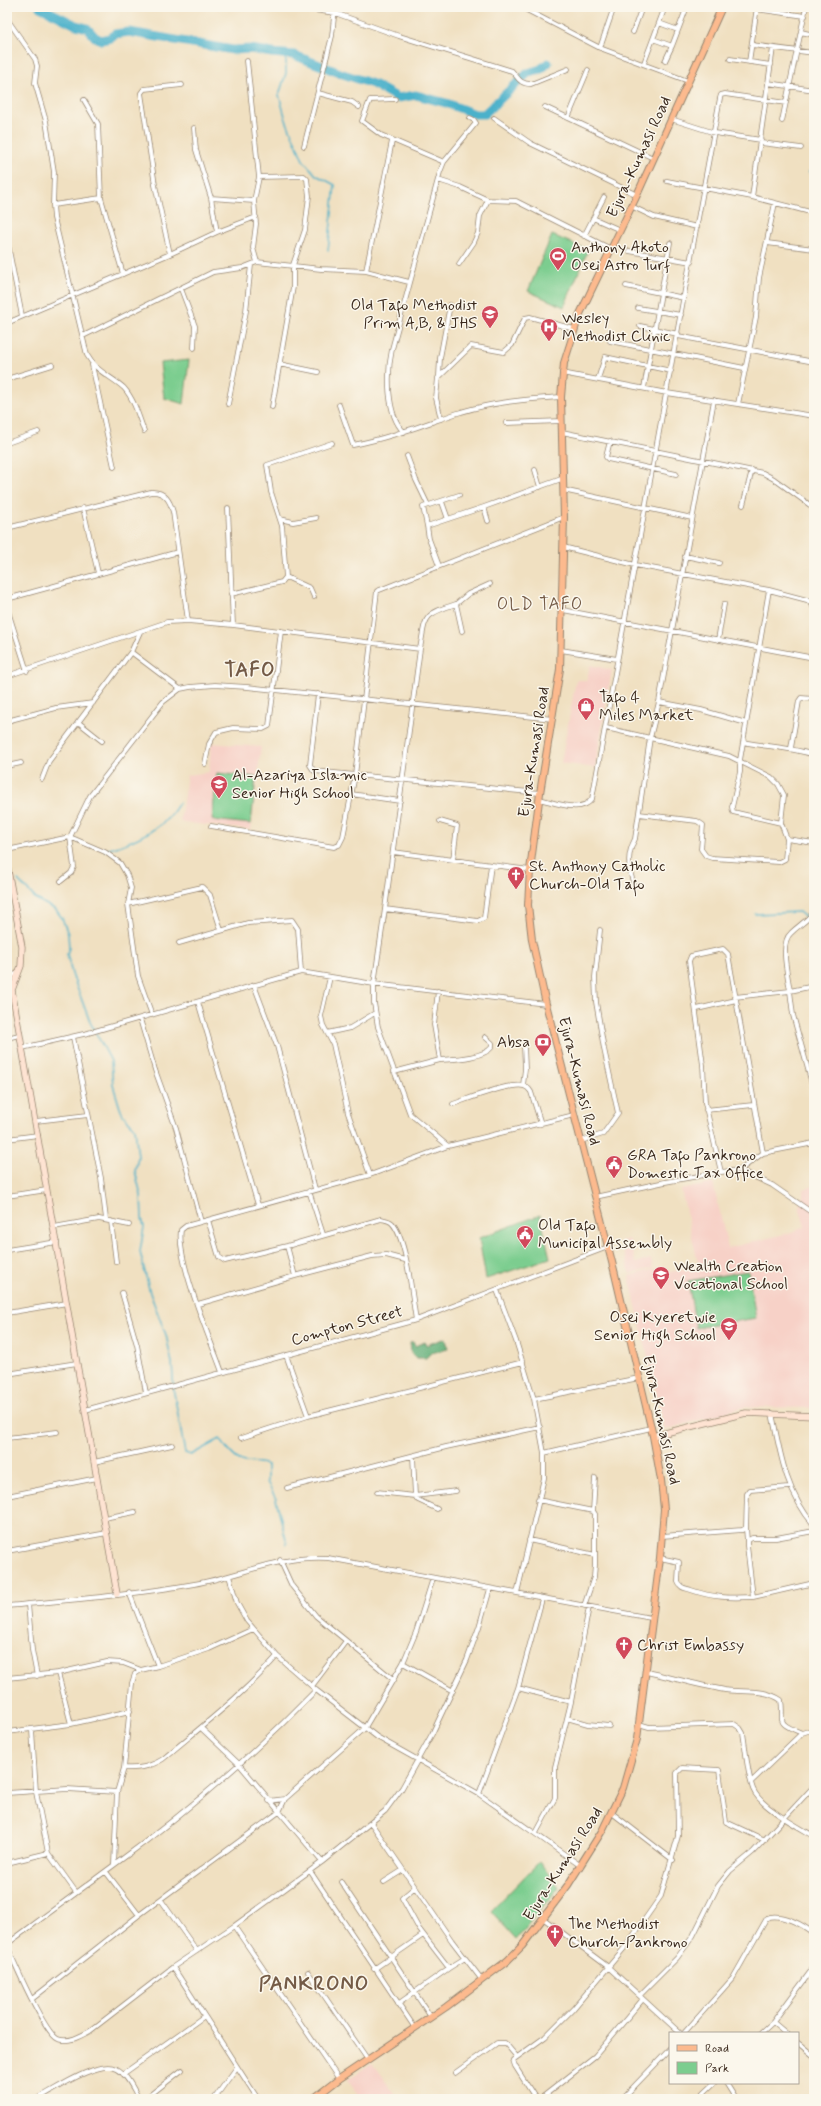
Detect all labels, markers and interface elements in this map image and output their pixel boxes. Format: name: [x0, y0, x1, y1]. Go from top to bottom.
street label: Ejura-Kumasi Road: [602, 93, 676, 221]
place label: Anthony Akoto Osei Astro Turf: [571, 237, 670, 276]
sports icon: Anthony Akoto Osei Astro Turf: [548, 246, 568, 271]
place label: Old Tafo Methodist Prim A,B, & JHS: [351, 295, 477, 334]
school or university icon: Old Tafo Methodist Prim A,B, & JHS: [480, 304, 500, 329]
place label: Wesley Methodist Clinic: [562, 308, 670, 347]
hospital icon: Wesley Methodist Clinic: [539, 317, 559, 342]
district label: OLD TAFO: [497, 593, 583, 615]
district label: TAFO: [225, 657, 275, 684]
street label: Ejura-Kumasi Road: [513, 685, 555, 819]
place label: Tafo 4 Miles Market: [599, 687, 694, 726]
shop icon: Tafo 4 Miles Market: [576, 696, 596, 721]
place label: Al-Azariya Islamic Senior High School: [232, 765, 367, 805]
school or university icon: Al-Azariya Islamic Senior High School: [209, 774, 229, 799]
place label: St. Anthony Catholic Church-Old Tafo: [529, 856, 666, 897]
church icon: St. Anthony Catholic Church-Old Tafo: [506, 865, 526, 890]
street label: Ejura-Kumasi Road: [553, 1015, 605, 1147]
place label: Absa: [497, 1032, 530, 1053]
bank icon: Absa: [533, 1032, 553, 1057]
place label: GRA Tafo Pankrono Domestic Tax Office: [627, 1145, 764, 1184]
public building icon: GRA Tafo Pankrono Domestic Tax Office: [604, 1154, 624, 1179]
place label: Old Tafo Municipal Assembly: [538, 1215, 672, 1254]
public building icon: Old Tafo Municipal Assembly: [515, 1224, 535, 1249]
place label: Wealth Creation Vocational School: [674, 1256, 788, 1295]
school or university icon: Wealth Creation Vocational School: [651, 1265, 671, 1290]
street label: Compton Street: [289, 1301, 406, 1351]
place label: Osei Kyeretwie Senior High School: [594, 1307, 716, 1347]
school or university icon: Osei Kyeretwie Senior High School: [719, 1316, 739, 1341]
street label: Ejura-Kumasi Road: [637, 1353, 685, 1487]
church icon: Christ Embassy: [614, 1635, 634, 1660]
place label: Christ Embassy: [637, 1635, 744, 1656]
street label: Ejura-Kumasi Road: [518, 1803, 608, 1925]
place label: The Methodist Church-Pankrono: [568, 1914, 688, 1953]
church icon: The Methodist Church-Pankrono: [545, 1923, 565, 1948]
district label: PANKRONO: [259, 1971, 369, 1998]
legend: [669, 2032, 799, 2084]
text: Road: [705, 2041, 729, 2057]
text: Park: [705, 2061, 729, 2077]

